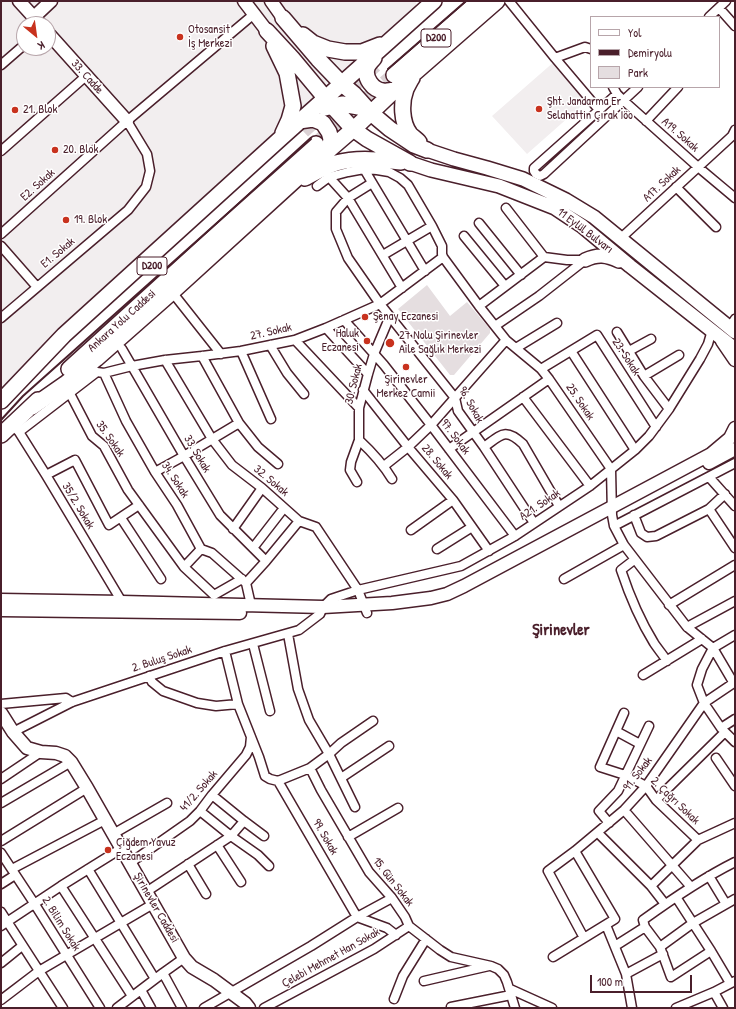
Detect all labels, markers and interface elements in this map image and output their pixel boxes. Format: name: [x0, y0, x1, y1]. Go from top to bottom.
north arrow: [16, 16, 56, 56]
legend: [590, 16, 720, 88]
place label: Otosansit İş Merkezi: [188, 23, 232, 51]
text: Yol: [628, 24, 641, 41]
road number: D200: [421, 29, 451, 47]
marker: Otosansit İş Merkezi: [175, 32, 185, 42]
text: K: [35, 38, 47, 53]
text: Demiryolu: [628, 44, 672, 61]
street label: 33. Cadde: [68, 57, 106, 97]
text: Park: [628, 64, 648, 81]
place label: Şht. Jandarma Er Selahattin Çırak İöo: [547, 95, 633, 123]
place label: 21. Blok: [23, 103, 57, 117]
marker: Şht. Jandarma Er Selahattin Çırak İöo: [534, 104, 544, 114]
marker: 21. Blok: [10, 105, 20, 115]
street label: A19. Sokak: [658, 115, 702, 155]
place label: 20. Blok: [63, 143, 98, 157]
marker: 20. Blok: [50, 145, 60, 155]
street label: A17. Sokak: [640, 163, 684, 205]
street label: E2. Sokak: [18, 166, 58, 204]
street label: 11 Eylül Bulvarı: [554, 205, 616, 257]
place label: 19. Blok: [74, 213, 107, 227]
marker: 19. Blok: [61, 215, 71, 225]
street label: E1. Sokak: [38, 235, 78, 271]
road number: D200: [137, 257, 167, 275]
street label: Ankara Yolu Caddesi: [85, 287, 159, 355]
place label: Şenay Eczanesi: [373, 310, 439, 324]
marker: Şenay Eczanesi: [360, 312, 370, 322]
street label: 27. Sokak: [249, 320, 293, 344]
place label: Haluk Eczanesi: [322, 327, 359, 355]
place label: 27 Nolu Şirinevler Aile Sağlık Merkezi: [399, 329, 482, 357]
marker: Haluk Eczanesi: [362, 336, 372, 346]
street label: 23. Sokak: [609, 336, 643, 378]
marker: 27 Nolu Şirinevler Aile Sağlık Merkezi: [384, 337, 396, 349]
street label: 30. Sokak: [342, 362, 366, 406]
marker: Şirinevler Merkez Camii: [401, 362, 411, 372]
place label: Şirinevler Merkez Camii: [376, 373, 436, 401]
street label: 25. Sokak: [563, 381, 597, 423]
street label: 96. Sokak: [455, 384, 487, 426]
street label: 97. Sokak: [437, 416, 473, 458]
street label: 35. Sokak: [92, 418, 128, 460]
street label: 33. Sokak: [180, 433, 214, 475]
street label: 28. Sokak: [418, 442, 456, 482]
street label: 34. Sokak: [158, 459, 192, 501]
street label: 32. Sokak: [251, 462, 291, 500]
street label: 35/2. Sokak: [59, 480, 97, 532]
street label: A21. Sokak: [517, 486, 563, 524]
district label: Şirinevler: [532, 621, 590, 641]
street label: 2. Buluş Sokak: [130, 643, 194, 675]
street label: 91. Sokak: [620, 754, 656, 794]
street label: 41/2. Sokak: [177, 767, 221, 815]
street label: 2. Çağrı Sokak: [647, 774, 703, 828]
street label: 99. Sokak: [309, 816, 341, 858]
place label: Çiğdem Yavuz Eczanesi: [116, 836, 176, 864]
marker: Çiğdem Yavuz Eczanesi: [103, 845, 113, 855]
street label: 15. Gün Sokak: [369, 855, 417, 909]
street label: Şirinevler Caddesi: [130, 870, 182, 946]
street label: 2. Bilim Sokak: [39, 894, 83, 954]
street label: Çelebi Mehmet Han Sokak: [279, 925, 383, 991]
scale bar: [592, 967, 694, 993]
text: 100 m: [597, 973, 623, 990]

